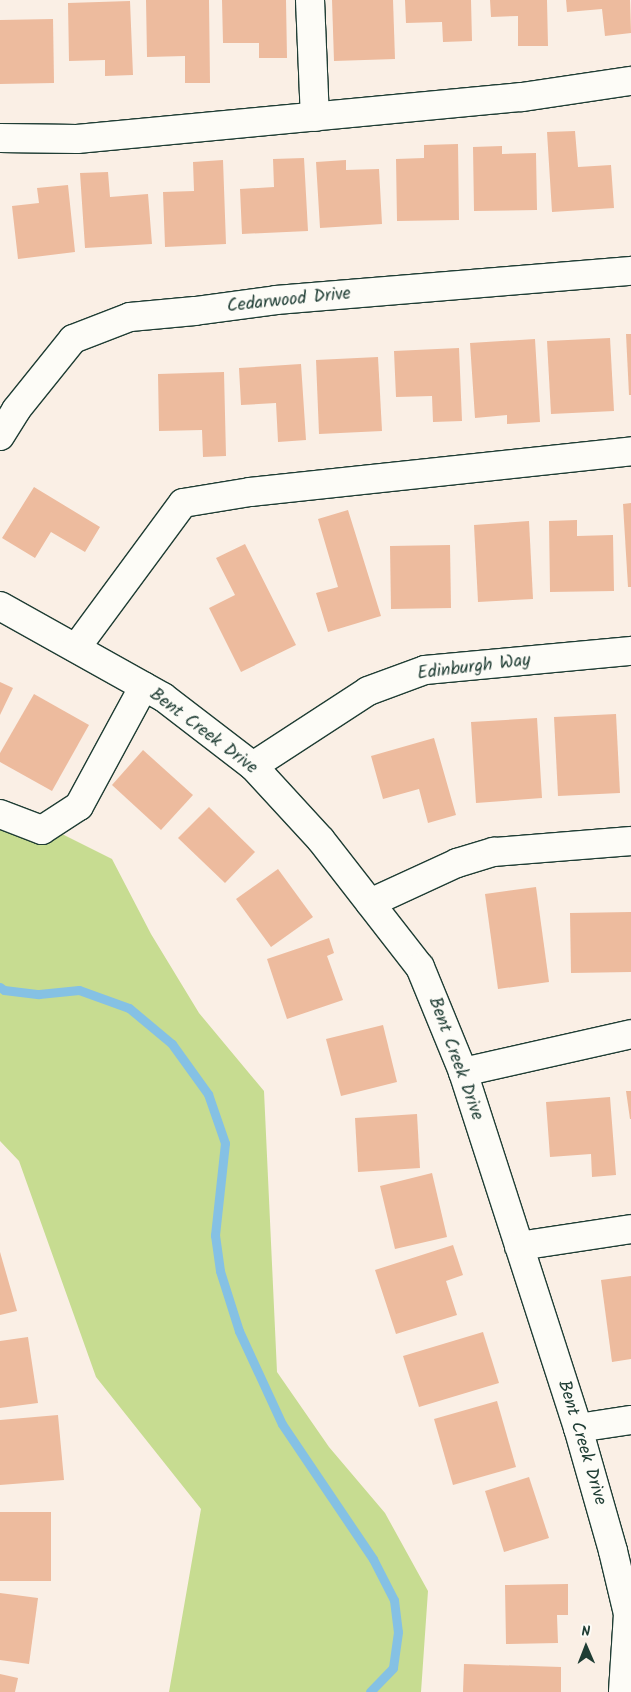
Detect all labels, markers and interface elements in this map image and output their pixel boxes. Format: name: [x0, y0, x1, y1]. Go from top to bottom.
street label: Cedarwood Drive: [226, 284, 352, 318]
street label: Edinburgh Way: [416, 650, 532, 686]
street label: Bent Creek Drive: [145, 684, 261, 780]
street label: Bent Creek Drive: [423, 994, 487, 1124]
street label: Bent Creek Drive: [552, 1378, 610, 1508]
text: N: [581, 1621, 590, 1643]
north arrow: [561, 1622, 611, 1672]

